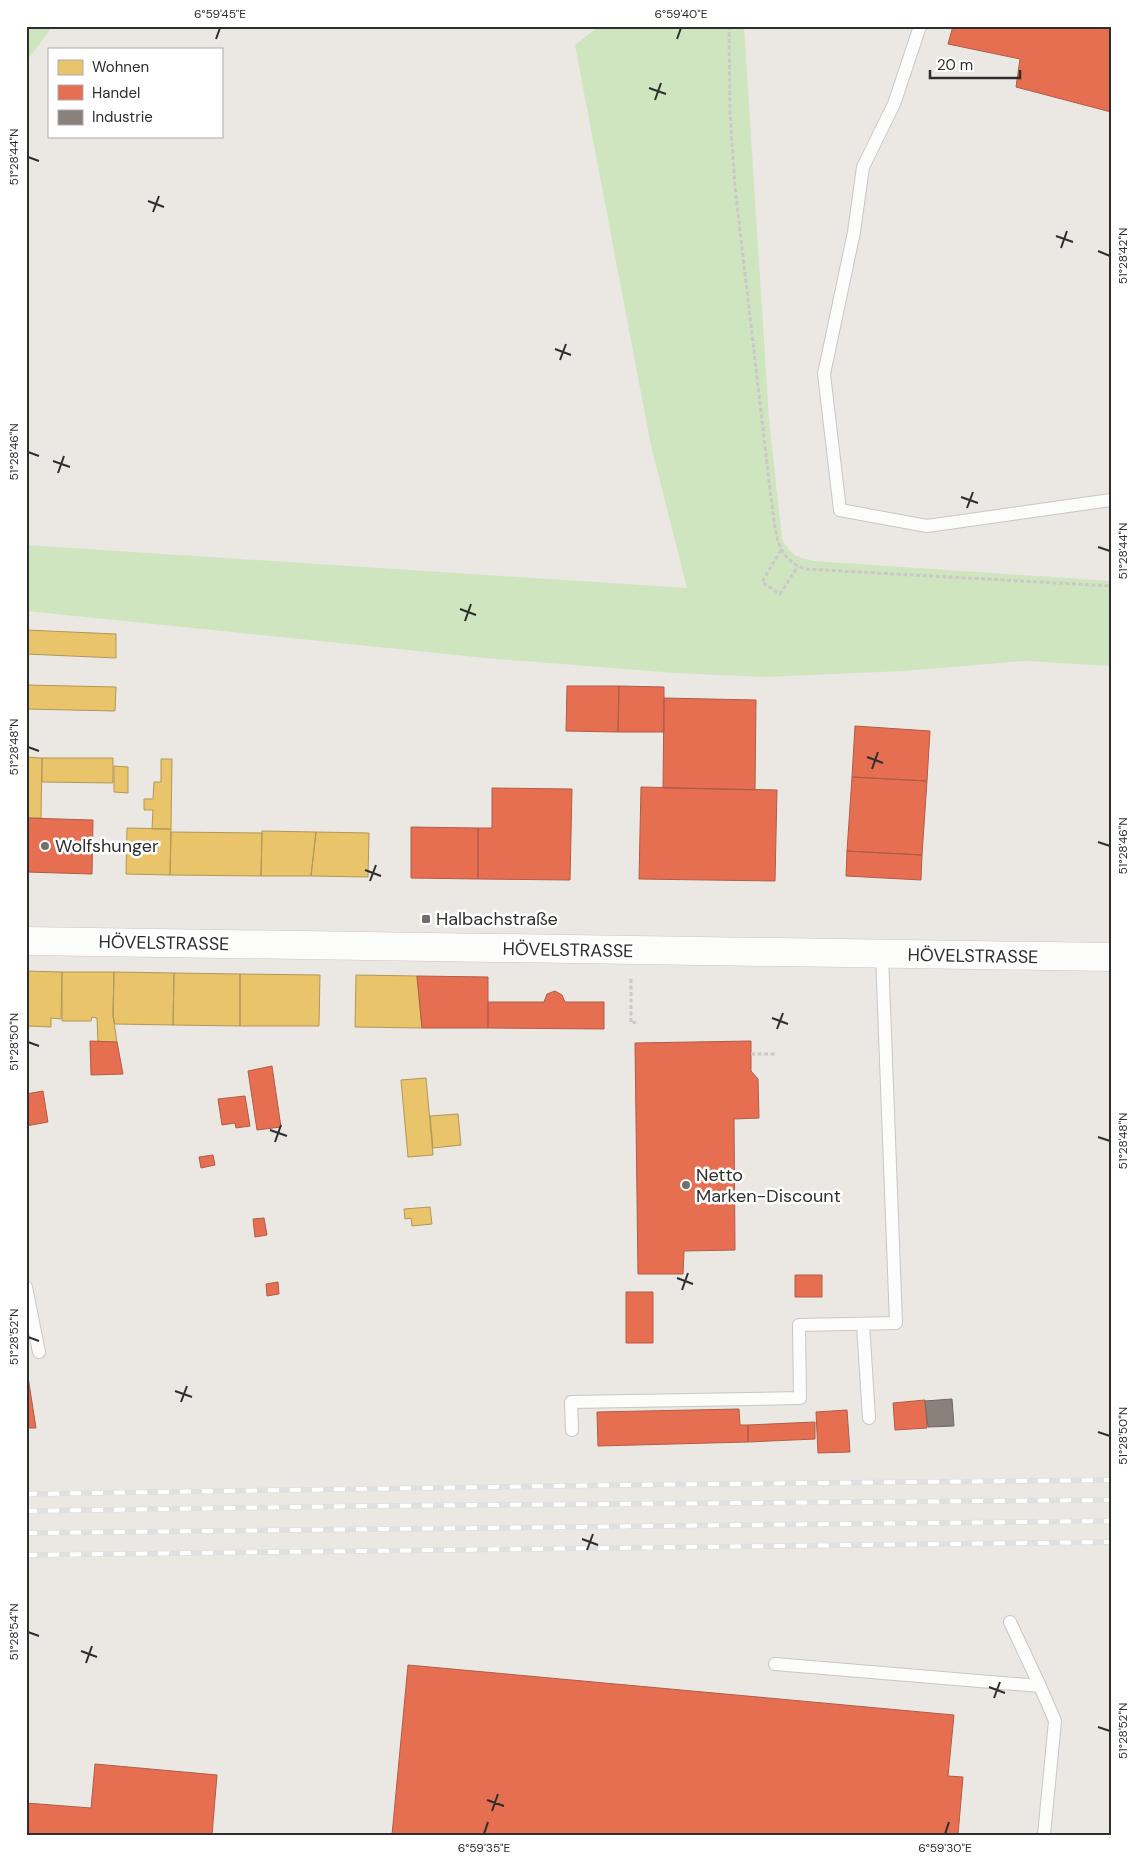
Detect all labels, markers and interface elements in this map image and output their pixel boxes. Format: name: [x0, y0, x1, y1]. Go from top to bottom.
text: 6°59'45"E: [194, 6, 246, 22]
text: 6°59'40"E: [654, 6, 708, 22]
legend: [48, 48, 222, 138]
scale bar: [930, 48, 1020, 80]
text: 20 m: [937, 55, 973, 75]
text: Wohnen: [92, 57, 149, 77]
text: Handel: [92, 83, 140, 103]
text: Industrie: [92, 107, 153, 127]
text: 51°28'44"N: [6, 129, 22, 185]
text: 51°28'42"N: [1115, 228, 1131, 284]
text: 51°28'46"N: [6, 423, 22, 481]
text: 51°28'44"N: [1115, 523, 1131, 579]
text: 51°28'48"N: [6, 719, 22, 775]
text: 51°28'46"N: [1115, 817, 1131, 875]
place label: Wolfshunger: [55, 834, 159, 858]
marker: Wolfshunger: [39, 840, 51, 852]
place label: Halbachstraße: [436, 907, 558, 931]
marker: Halbachstraße: [420, 913, 432, 925]
street label: HÖVELSTRASSE: [98, 930, 230, 956]
street label: HÖVELSTRASSE: [502, 937, 634, 963]
street label: HÖVELSTRASSE: [907, 943, 1039, 969]
text: 51°28'50"N: [6, 1013, 22, 1071]
text: 51°28'48"N: [1115, 1113, 1131, 1169]
place label: Netto Marken-Discount: [696, 1163, 841, 1208]
marker: Netto Marken-Discount: [680, 1179, 692, 1191]
text: 51°28'52"N: [6, 1309, 22, 1365]
text: 51°28'50"N: [1115, 1407, 1131, 1465]
text: 51°28'54"N: [6, 1603, 22, 1661]
text: 51°28'52"N: [1115, 1703, 1131, 1759]
text: 6°59'35"E: [458, 1840, 510, 1856]
text: 6°59'30"E: [918, 1840, 972, 1856]

